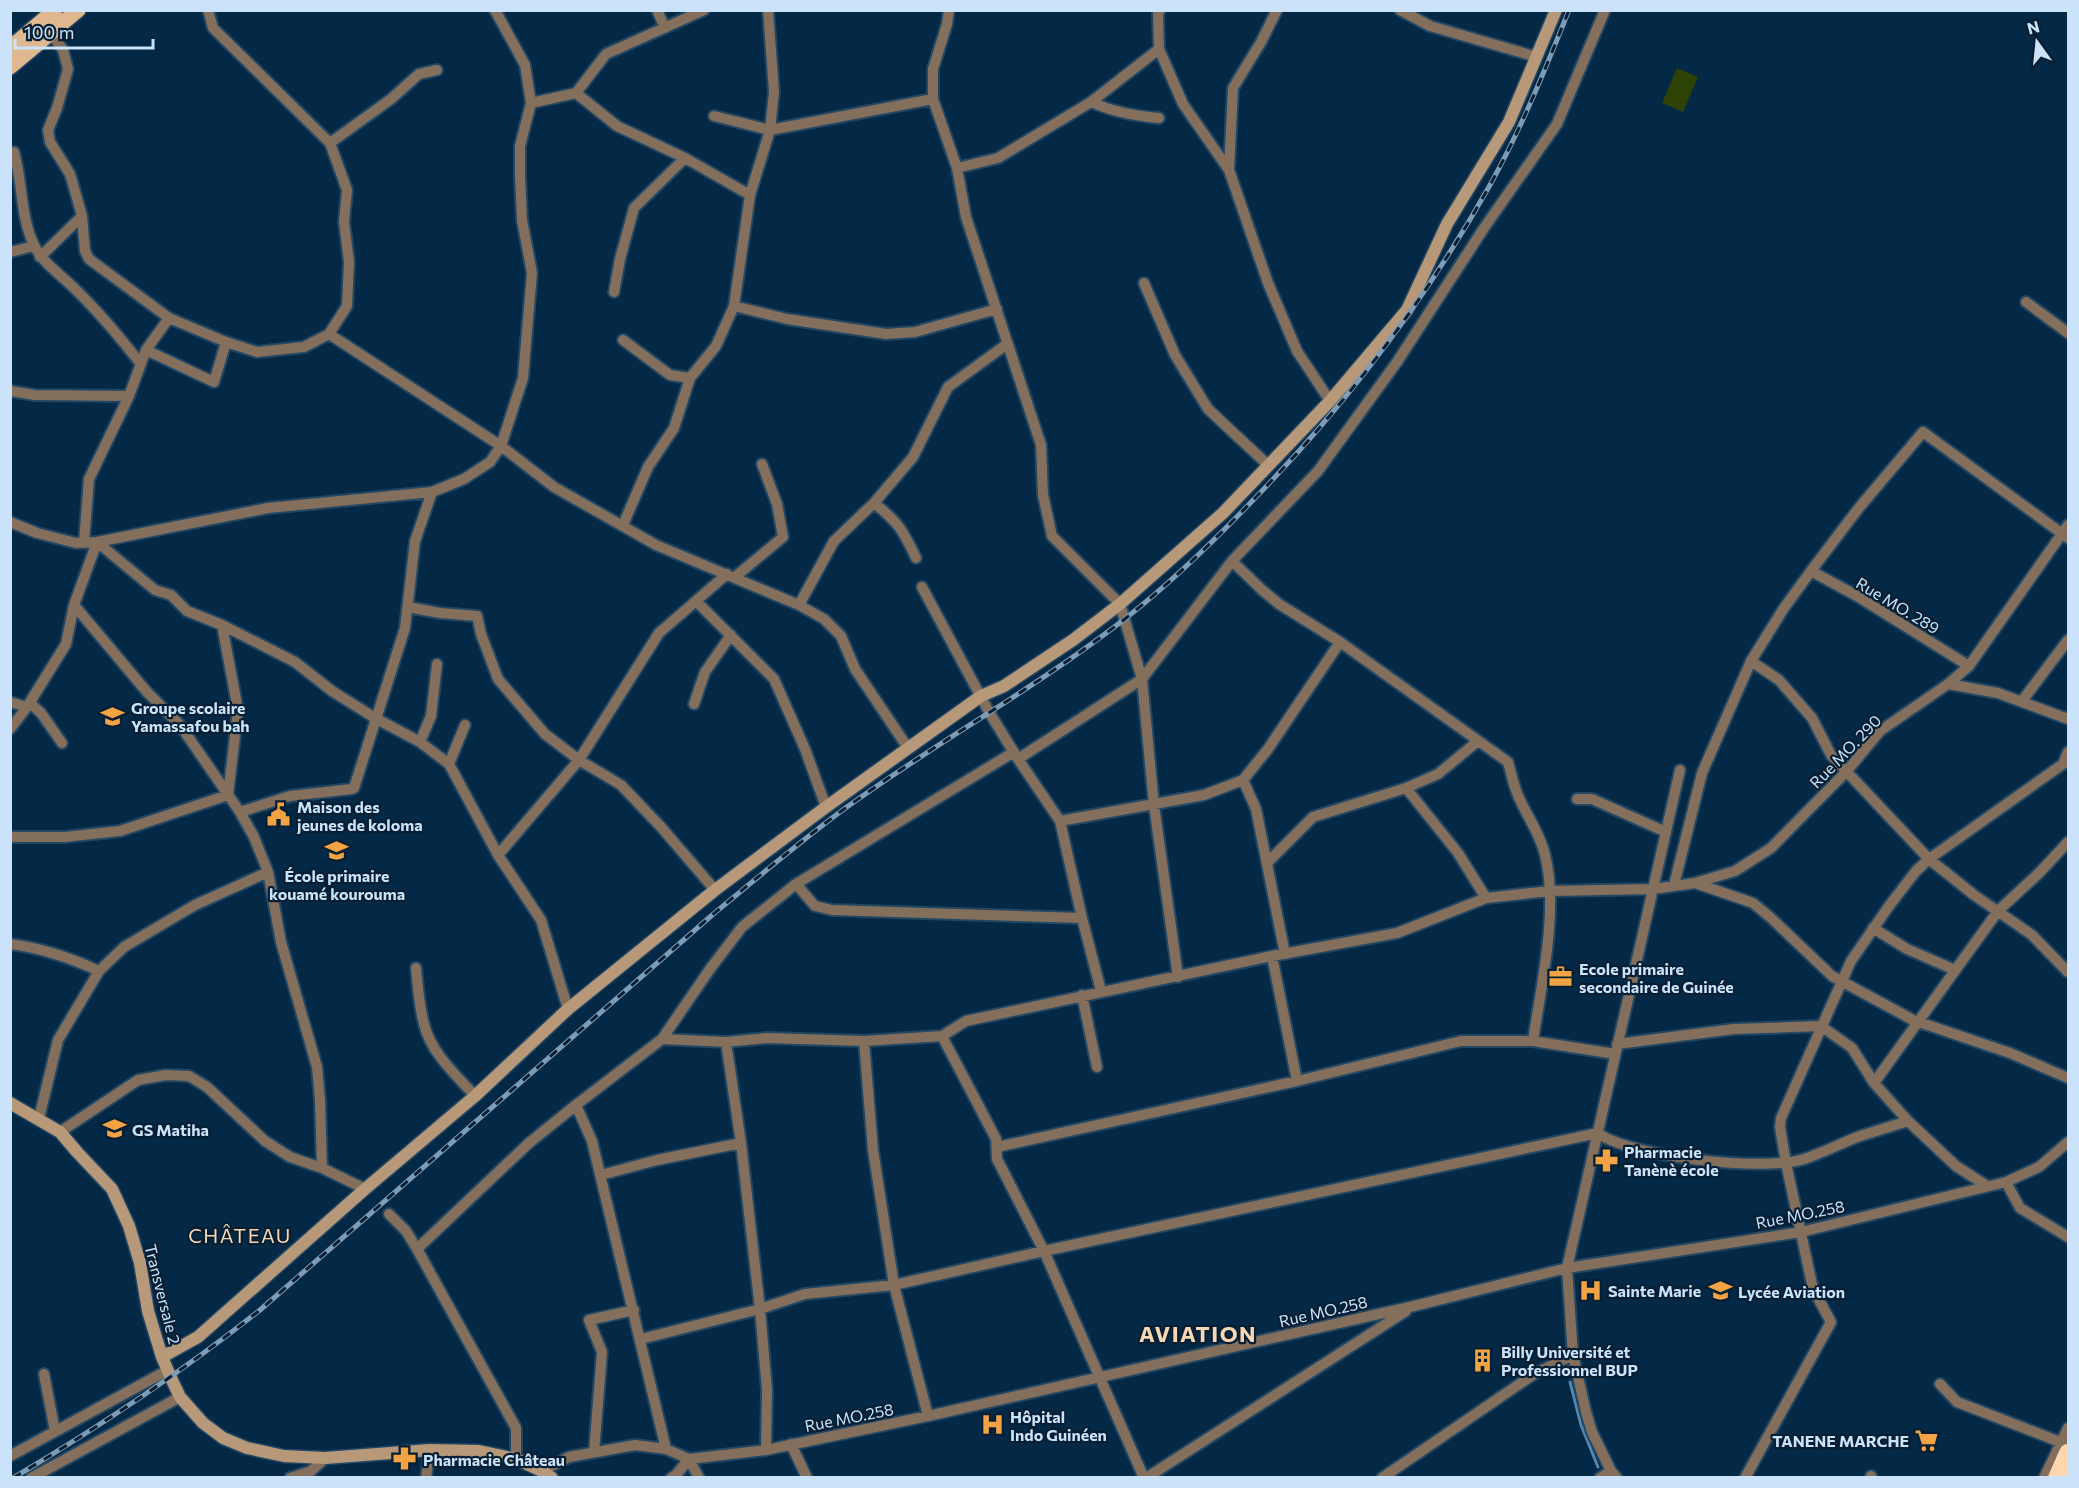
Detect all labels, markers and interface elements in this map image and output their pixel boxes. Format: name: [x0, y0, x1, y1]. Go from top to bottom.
scale bar: [15, 12, 153, 50]
north arrow: [2007, 12, 2067, 72]
text: N: [2025, 16, 2041, 38]
text: 100 m: [24, 21, 74, 43]
street label: Rue MO. 289: [1853, 573, 1943, 637]
place label: Groupe scolaire Yamassafou bah: [131, 698, 250, 735]
school or university icon: Groupe scolaire Yamassafou bah: [100, 703, 126, 729]
street label: Rue MO. 290: [1805, 710, 1885, 792]
place label: Maison des jeunes de koloma: [296, 797, 423, 834]
public building icon: Maison des jeunes de koloma: [266, 802, 292, 828]
school or university icon: École primaire kouamé kourouma: [324, 837, 350, 863]
place label: École primaire kouamé kourouma: [269, 866, 405, 903]
place label: Ecole primaire secondaire de Guinée: [1579, 959, 1734, 996]
office icon: Ecole primaire secondaire de Guinée: [1548, 964, 1574, 990]
school or university icon: GS Matiha: [101, 1116, 127, 1142]
place label: GS Matiha: [132, 1120, 209, 1139]
place label: Pharmacie Tanènè école: [1624, 1142, 1719, 1179]
pharmacy icon: Pharmacie Tanènè école: [1593, 1147, 1619, 1173]
street label: Rue MO.258: [1754, 1196, 1846, 1232]
district label: CHÂTEAU: [188, 1223, 292, 1247]
street label: Transversale 2: [141, 1242, 185, 1346]
hospital icon: Sainte Marie: [1577, 1277, 1603, 1303]
school or university icon: Lycée Aviation: [1707, 1278, 1733, 1304]
place label: Sainte Marie: [1608, 1281, 1701, 1300]
place label: Lycée Aviation: [1738, 1282, 1845, 1301]
street label: Rue MO.258: [1277, 1292, 1369, 1330]
district label: AVIATION: [1139, 1320, 1257, 1347]
place label: Billy Université et Professionnel BUP: [1501, 1342, 1638, 1379]
building icon: Billy Université et Professionnel BUP: [1470, 1347, 1496, 1373]
street label: Rue MO.258: [803, 1399, 895, 1435]
place label: Hôpital Indo Guinéen: [1010, 1407, 1107, 1444]
hospital icon: Hôpital Indo Guinéen: [979, 1412, 1005, 1438]
supermarket icon: TANENE MARCHE: [1914, 1427, 1940, 1453]
place label: TANENE MARCHE: [1772, 1431, 1909, 1450]
pharmacy icon: Pharmacie Château: [392, 1446, 418, 1472]
place label: Pharmacie Château: [423, 1450, 565, 1469]

